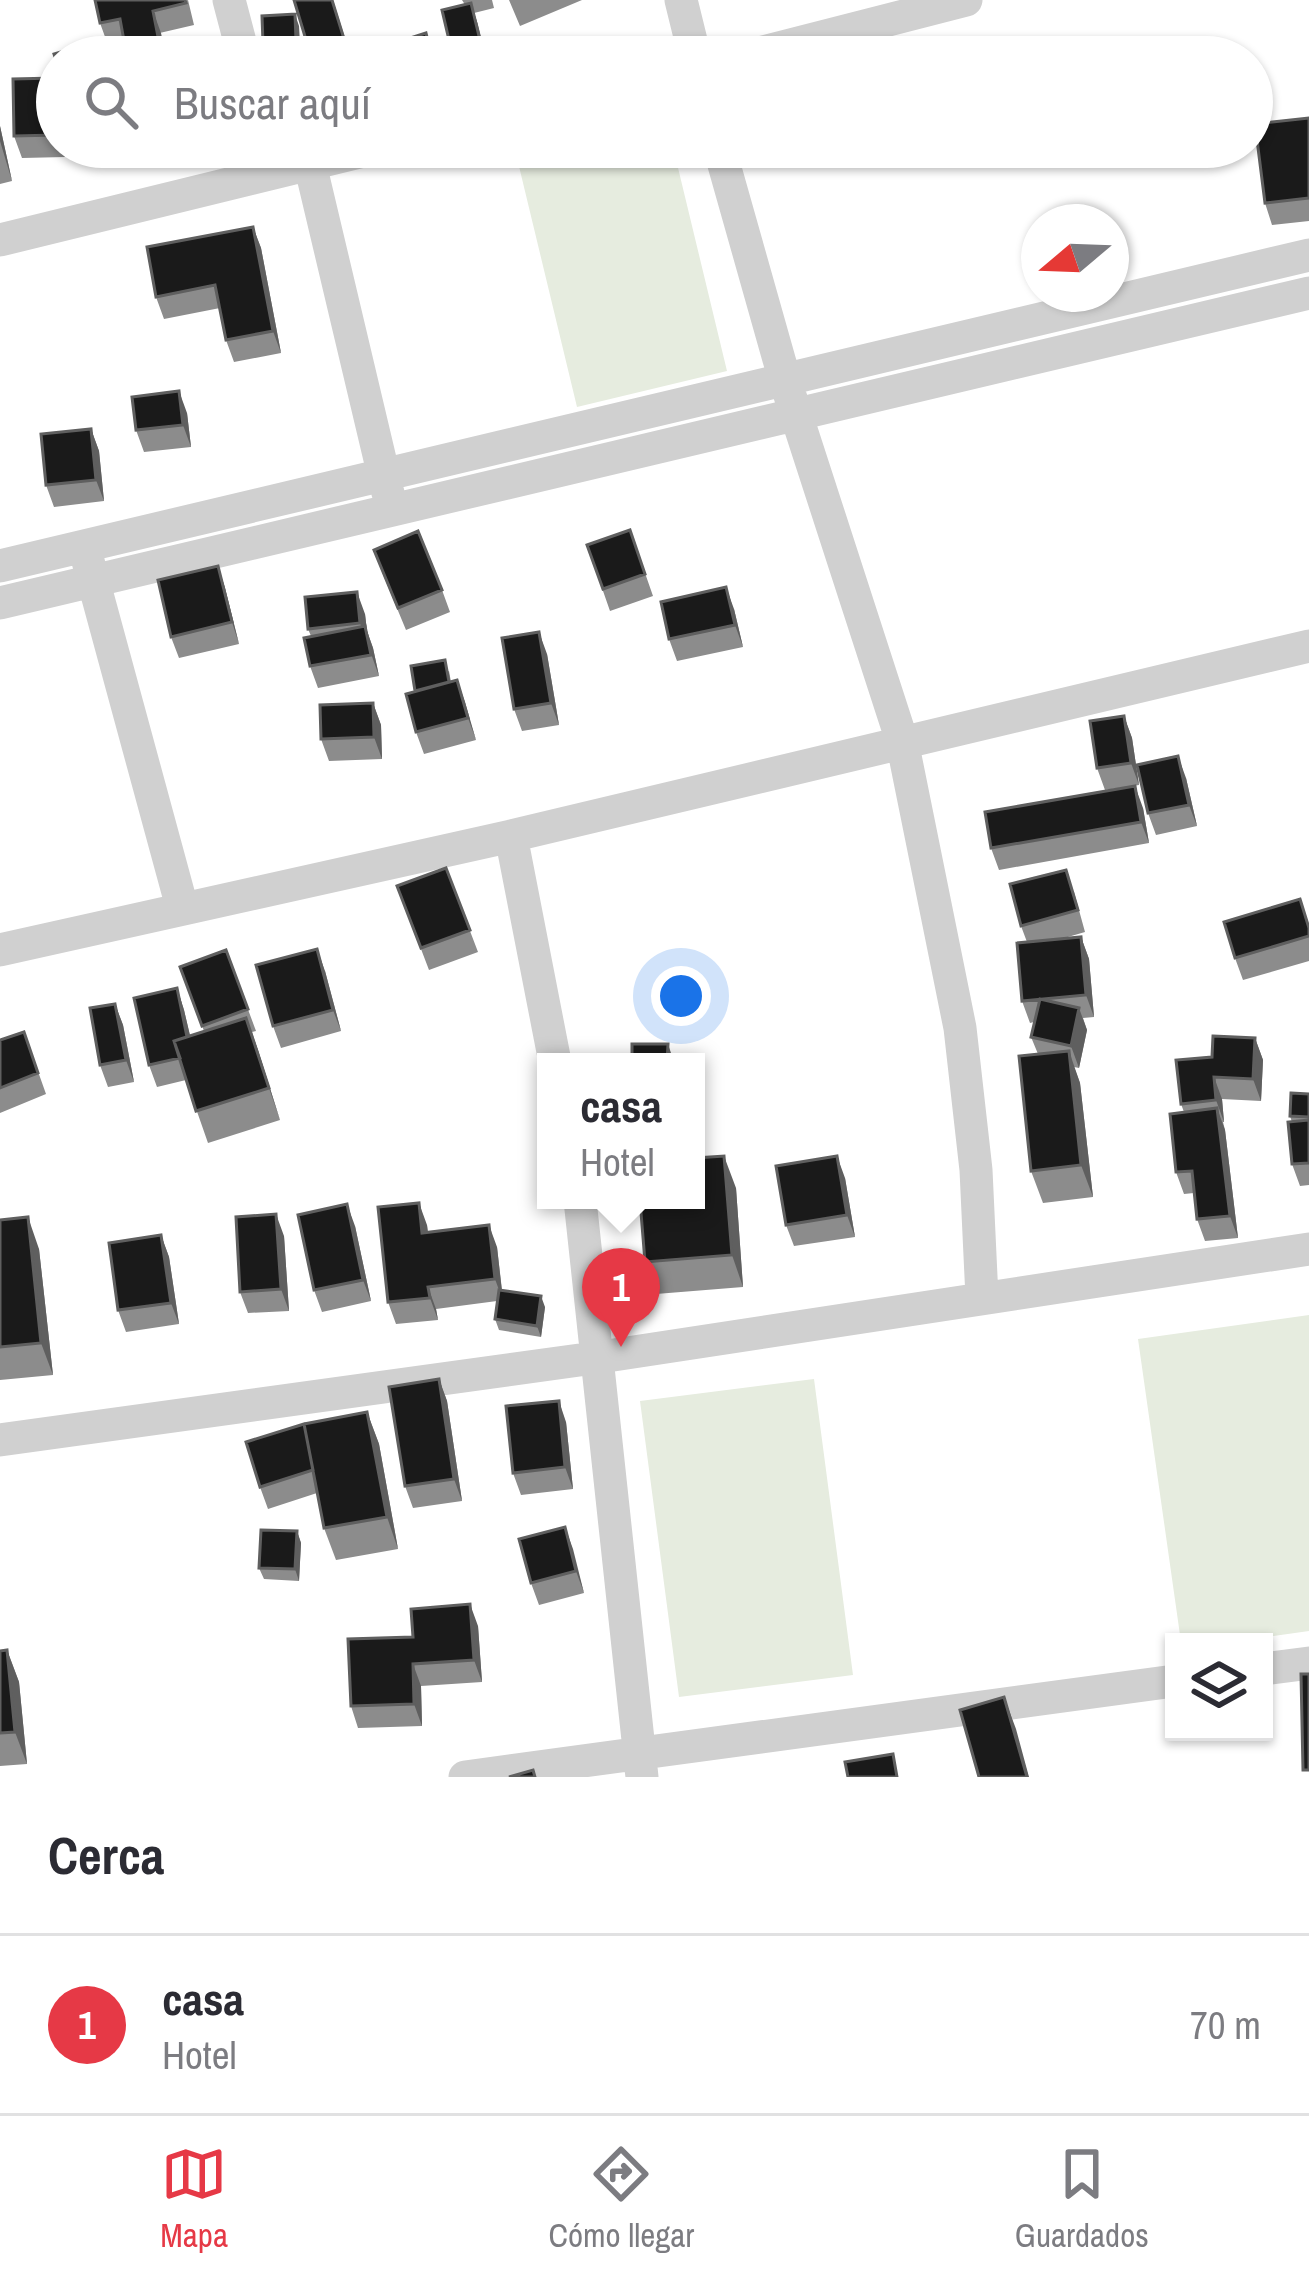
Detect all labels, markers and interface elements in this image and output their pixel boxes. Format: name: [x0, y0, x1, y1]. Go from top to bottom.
search box: [36, 36, 1273, 168]
icon: search: [78, 69, 144, 135]
text: Buscar aquí: [174, 72, 371, 133]
north arrow: [1021, 204, 1129, 312]
your location: [651, 966, 711, 1026]
popup: [537, 1053, 705, 1209]
text: casa: [580, 1075, 662, 1136]
text: Hotel: [580, 1136, 655, 1188]
pin: 1: [582, 1248, 660, 1347]
map controls: [1165, 1633, 1273, 1741]
button: layers: [1165, 1633, 1273, 1741]
text: Cerca: [48, 1821, 164, 1890]
text: casa: [162, 1968, 244, 2029]
text: 1: [78, 1999, 96, 2051]
text: 70 m: [1190, 1999, 1261, 2051]
text: Hotel: [162, 2029, 237, 2081]
tab: Mapa: [160, 2141, 228, 2257]
tab: Cómo llegar: [548, 2141, 694, 2257]
tab: Guardados: [1015, 2141, 1149, 2257]

